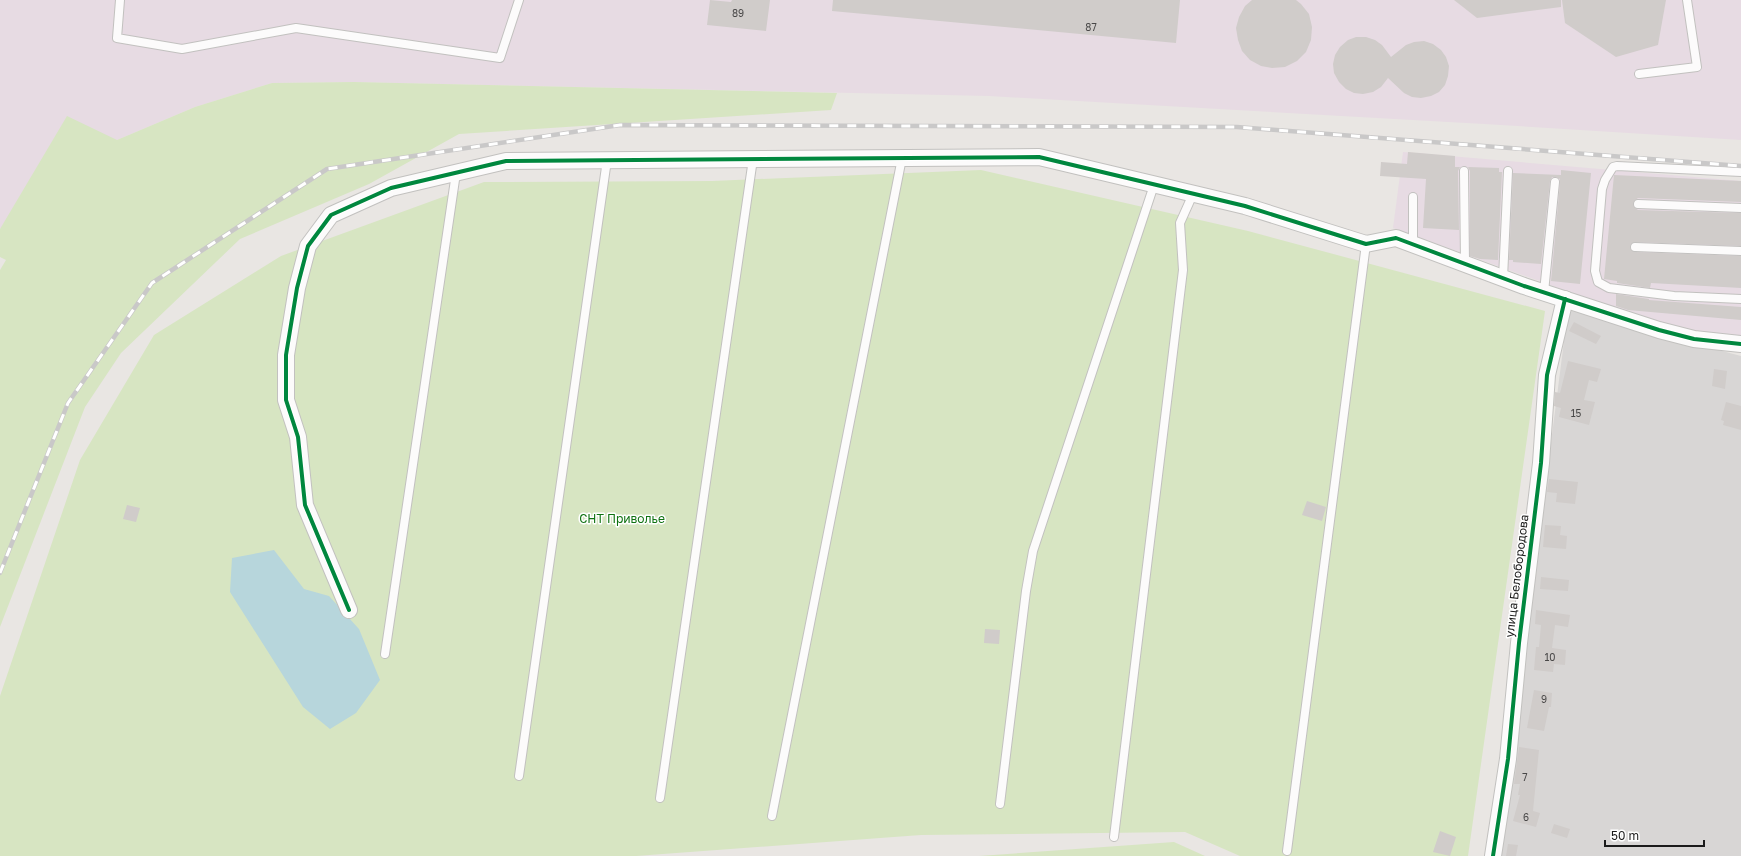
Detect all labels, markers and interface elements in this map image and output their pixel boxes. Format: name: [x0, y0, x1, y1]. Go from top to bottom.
house number: 89: [732, 7, 744, 19]
house number: 87: [1085, 21, 1097, 33]
house number: 15: [1571, 407, 1582, 419]
park label: СНТ Приволье: [579, 511, 665, 526]
street label: улица Белобородова: [1502, 513, 1532, 638]
house number: 10: [1544, 651, 1556, 663]
house number: 9: [1541, 693, 1547, 705]
house number: 7: [1522, 771, 1528, 783]
house number: 6: [1523, 811, 1529, 823]
scale bar: [1605, 822, 1704, 848]
text: 50 m: [1611, 828, 1639, 843]

